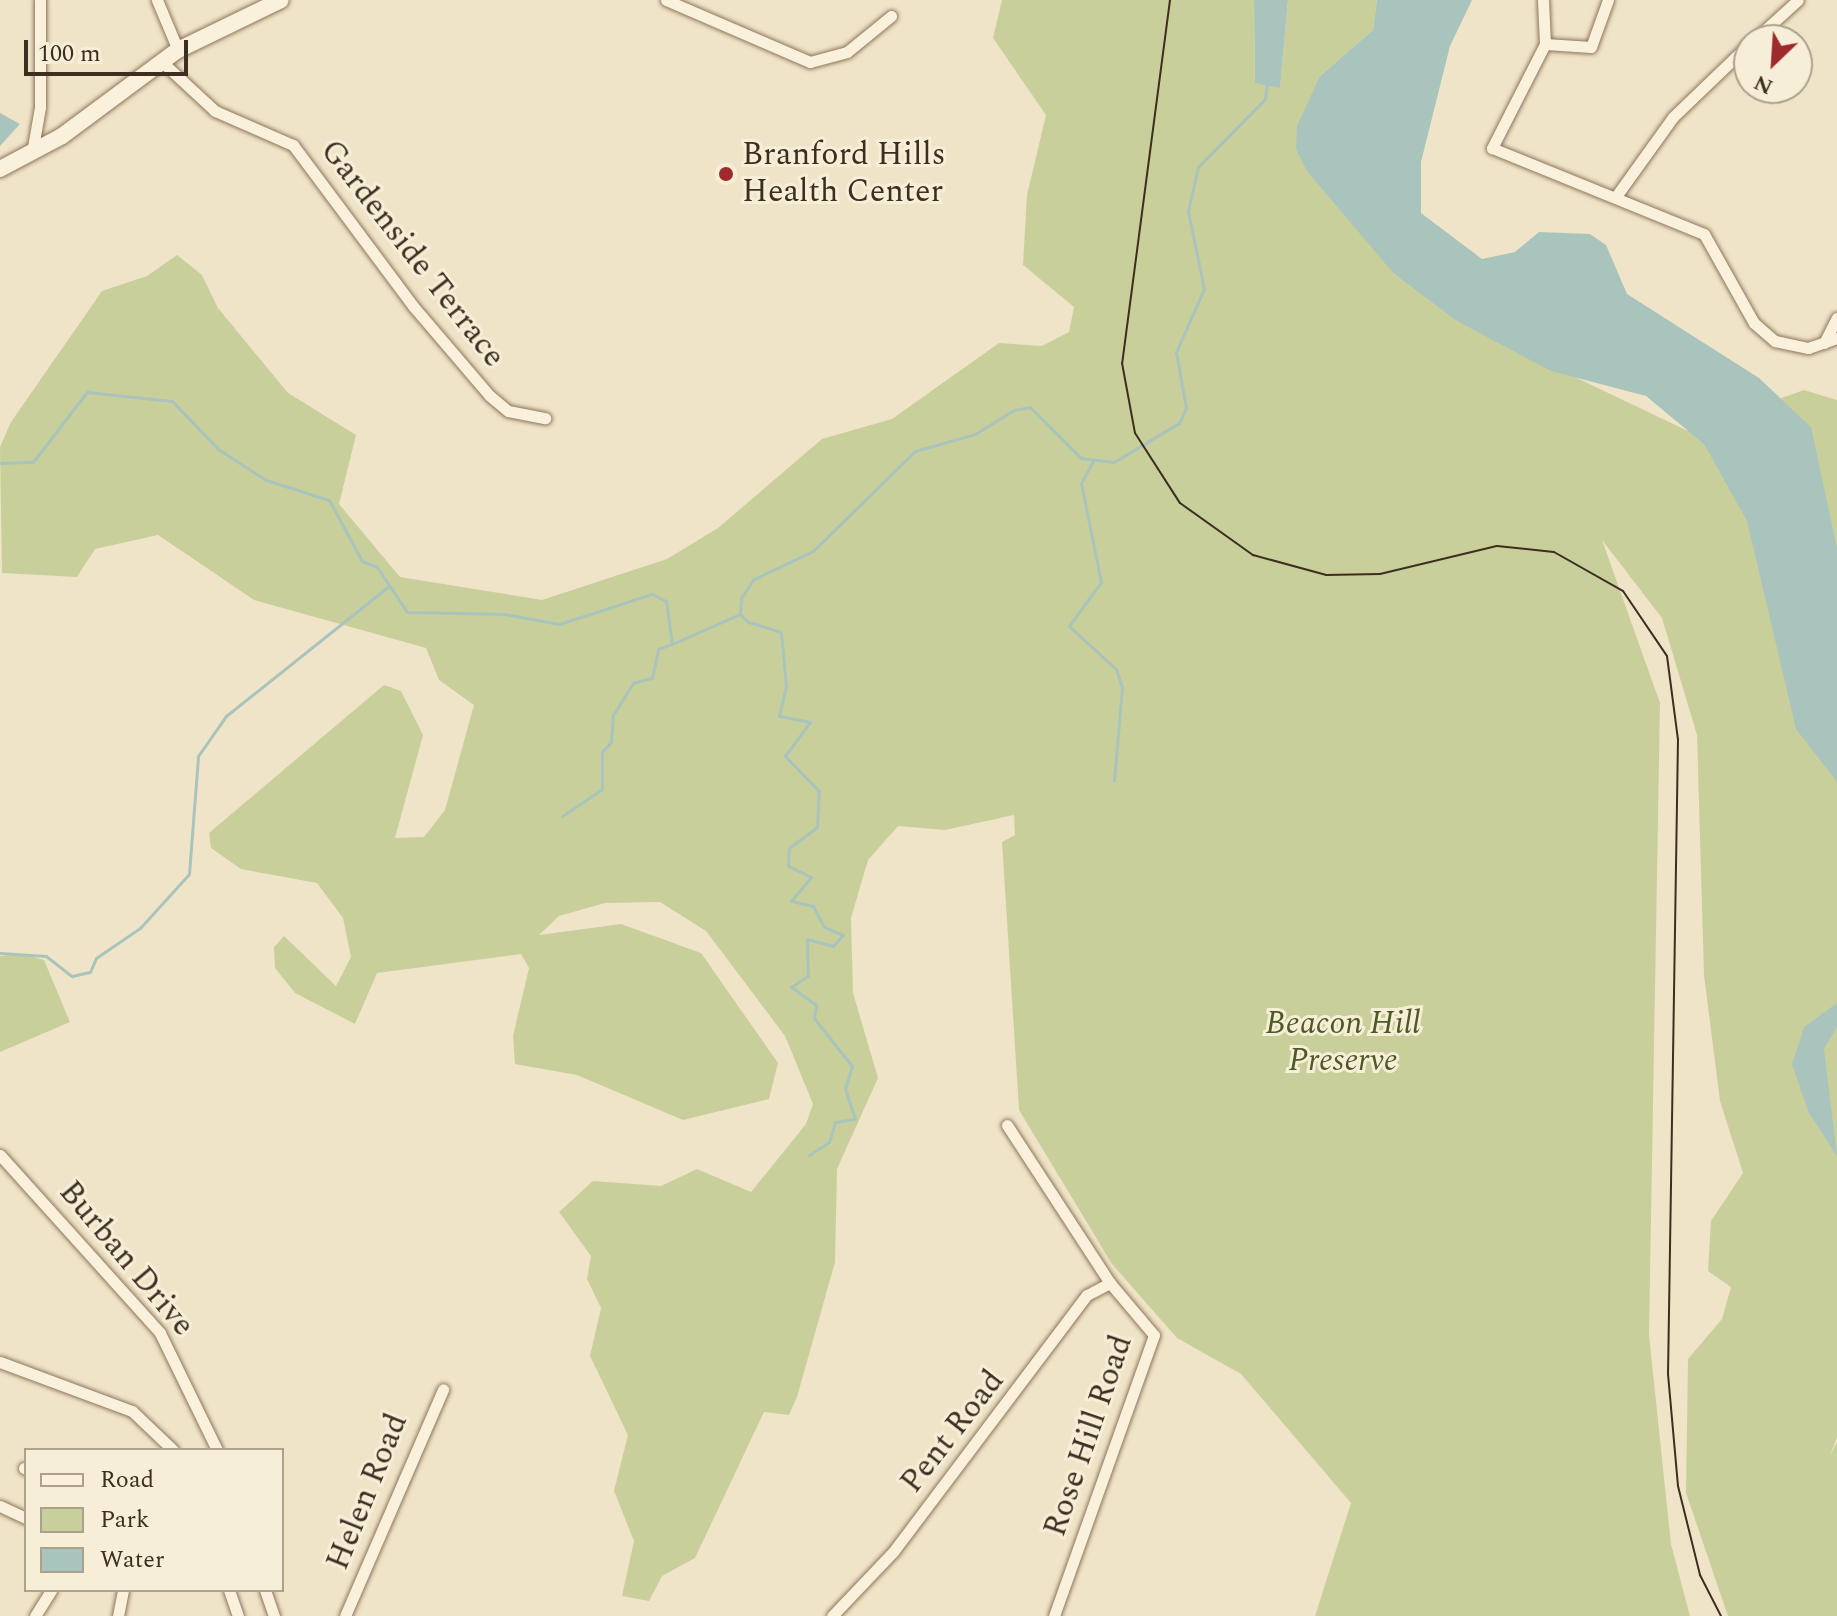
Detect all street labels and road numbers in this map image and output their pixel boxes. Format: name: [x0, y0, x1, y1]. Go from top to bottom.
street label: Gardenside Terrace: [311, 133, 513, 375]
street label: Burban Drive: [50, 1174, 202, 1344]
street label: Rose Hill Road: [1037, 1330, 1141, 1542]
street label: Pent Road: [893, 1363, 1013, 1501]
street label: Helen Road: [319, 1408, 417, 1576]

